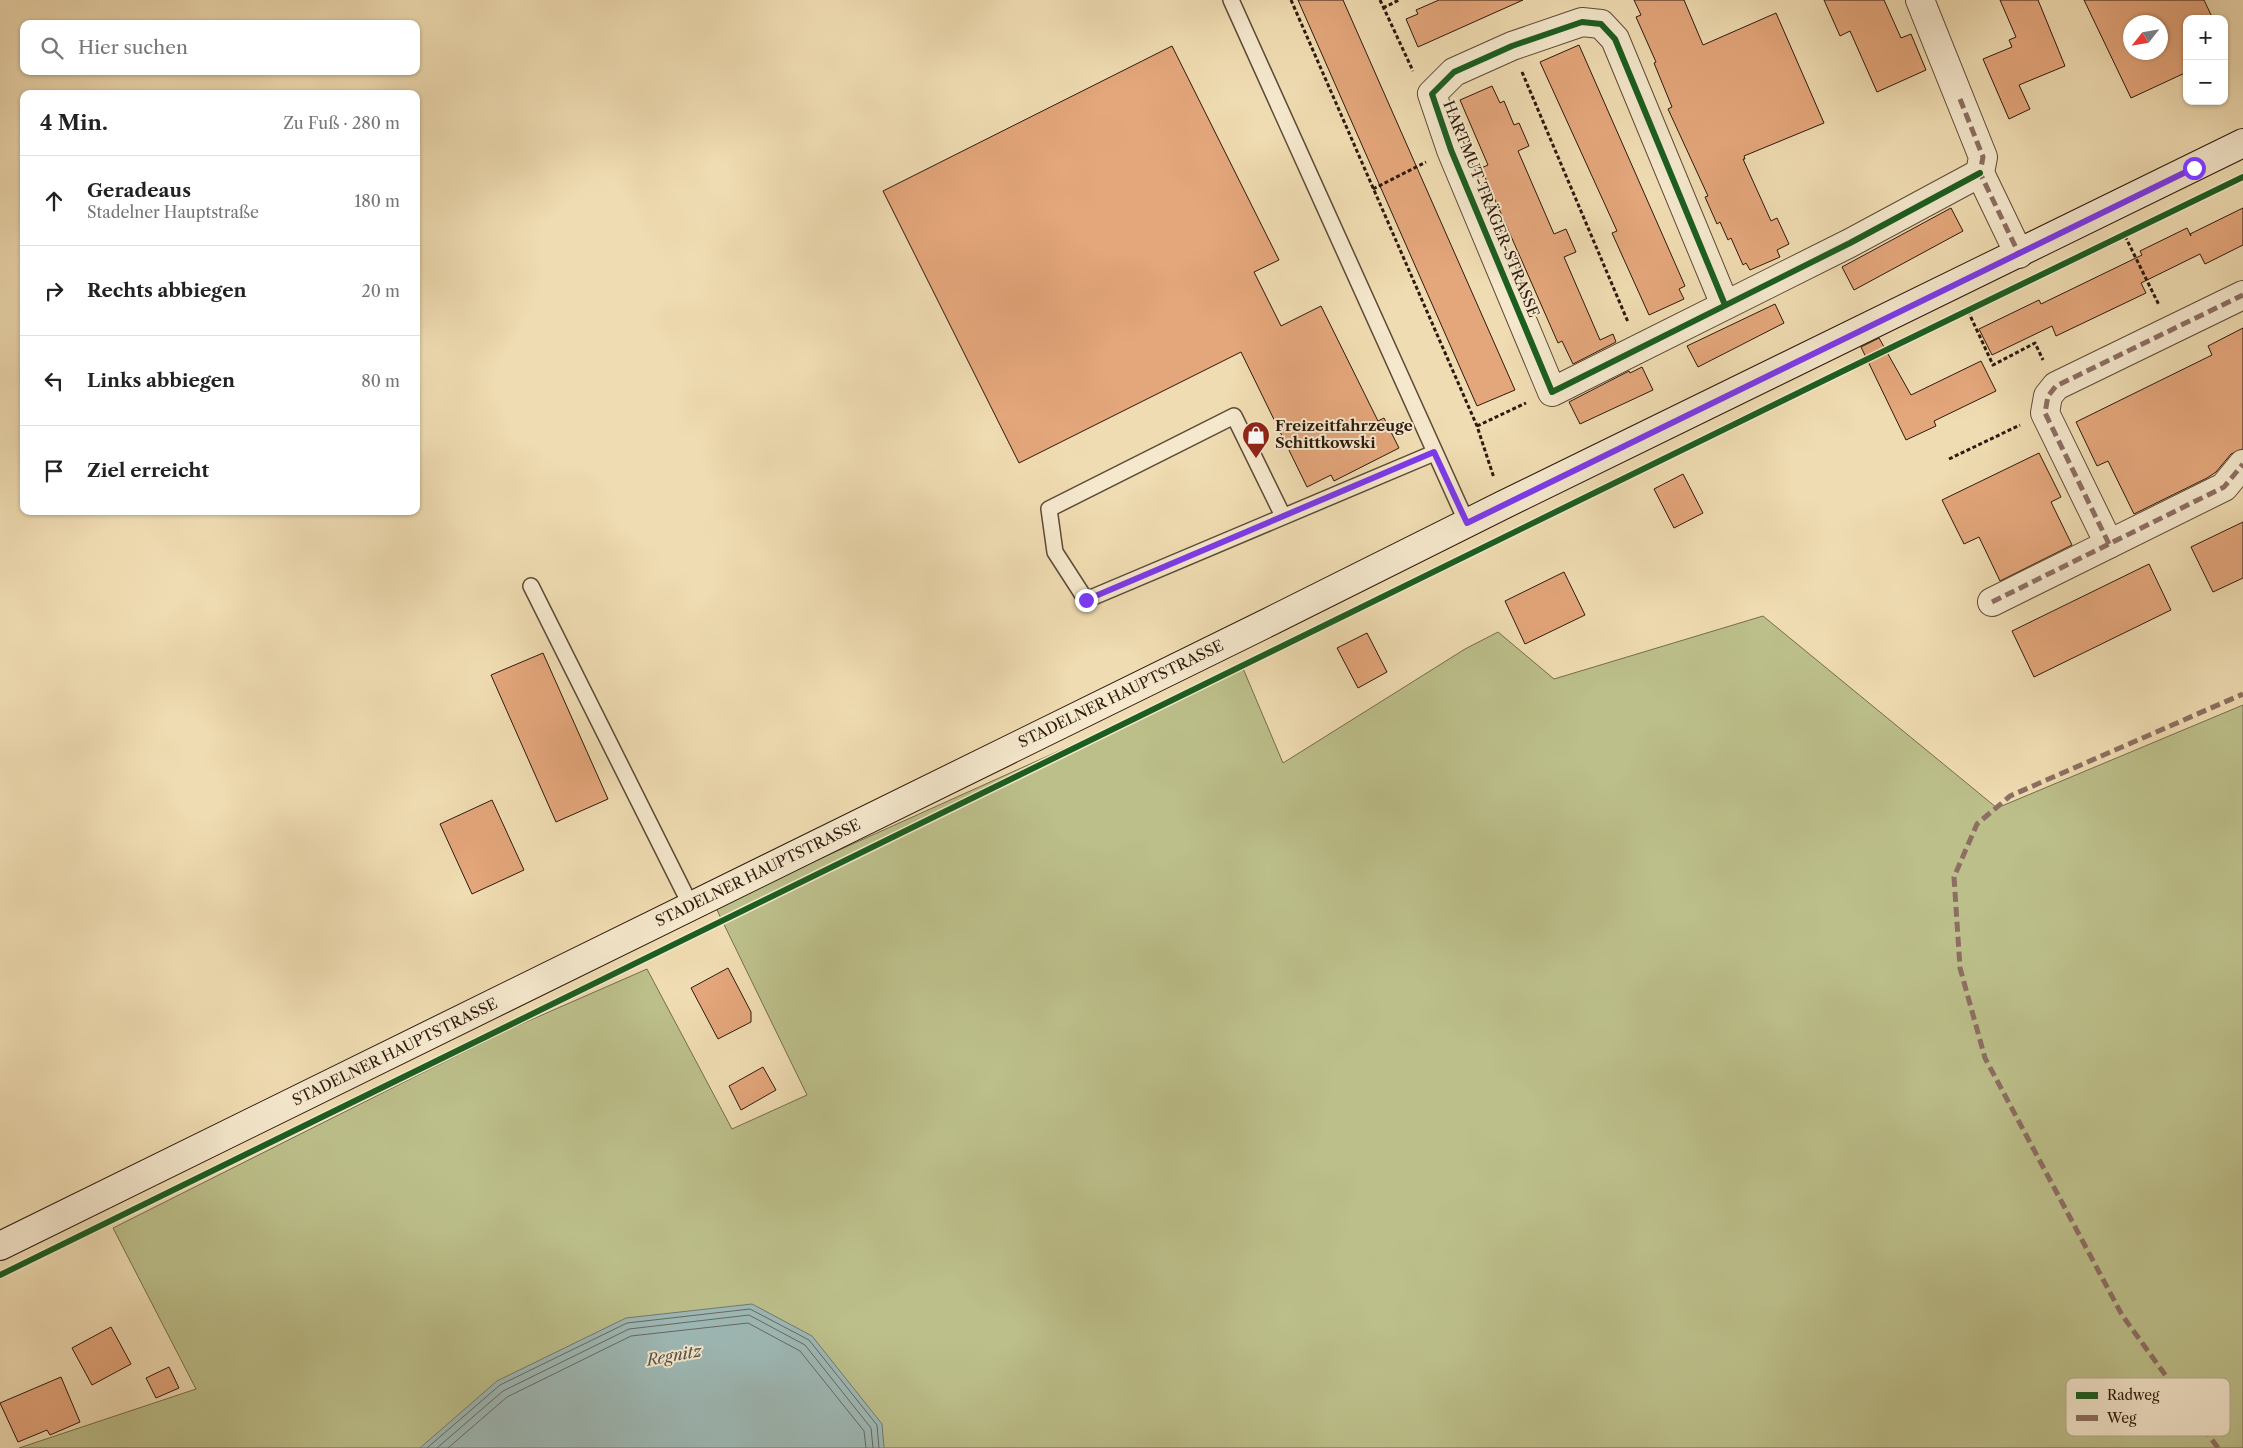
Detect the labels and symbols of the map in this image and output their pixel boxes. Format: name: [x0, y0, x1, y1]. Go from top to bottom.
north arrow: [2123, 15, 2168, 60]
street label: HARTMUT-TRÄGER-STRASSE: [1439, 98, 1544, 320]
route start: [2183, 157, 2206, 180]
place label: Freizeitfahrzeuge Schittkowski: [1275, 416, 1413, 452]
shop icon: Freizeitfahrzeuge Schittkowski: [1241, 420, 1271, 459]
route end: [1075, 589, 1098, 612]
street label: STADELNER HAUPTSTRASSE: [1015, 635, 1227, 752]
street label: STADELNER HAUPTSTRASSE: [652, 814, 864, 931]
street label: STADELNER HAUPTSTRASSE: [289, 993, 501, 1110]
water label: Regnitz: [643, 1340, 705, 1370]
legend: [2066, 1378, 2230, 1436]
text: Radweg: [2107, 1386, 2160, 1404]
text: Weg: [2106, 1409, 2137, 1427]

